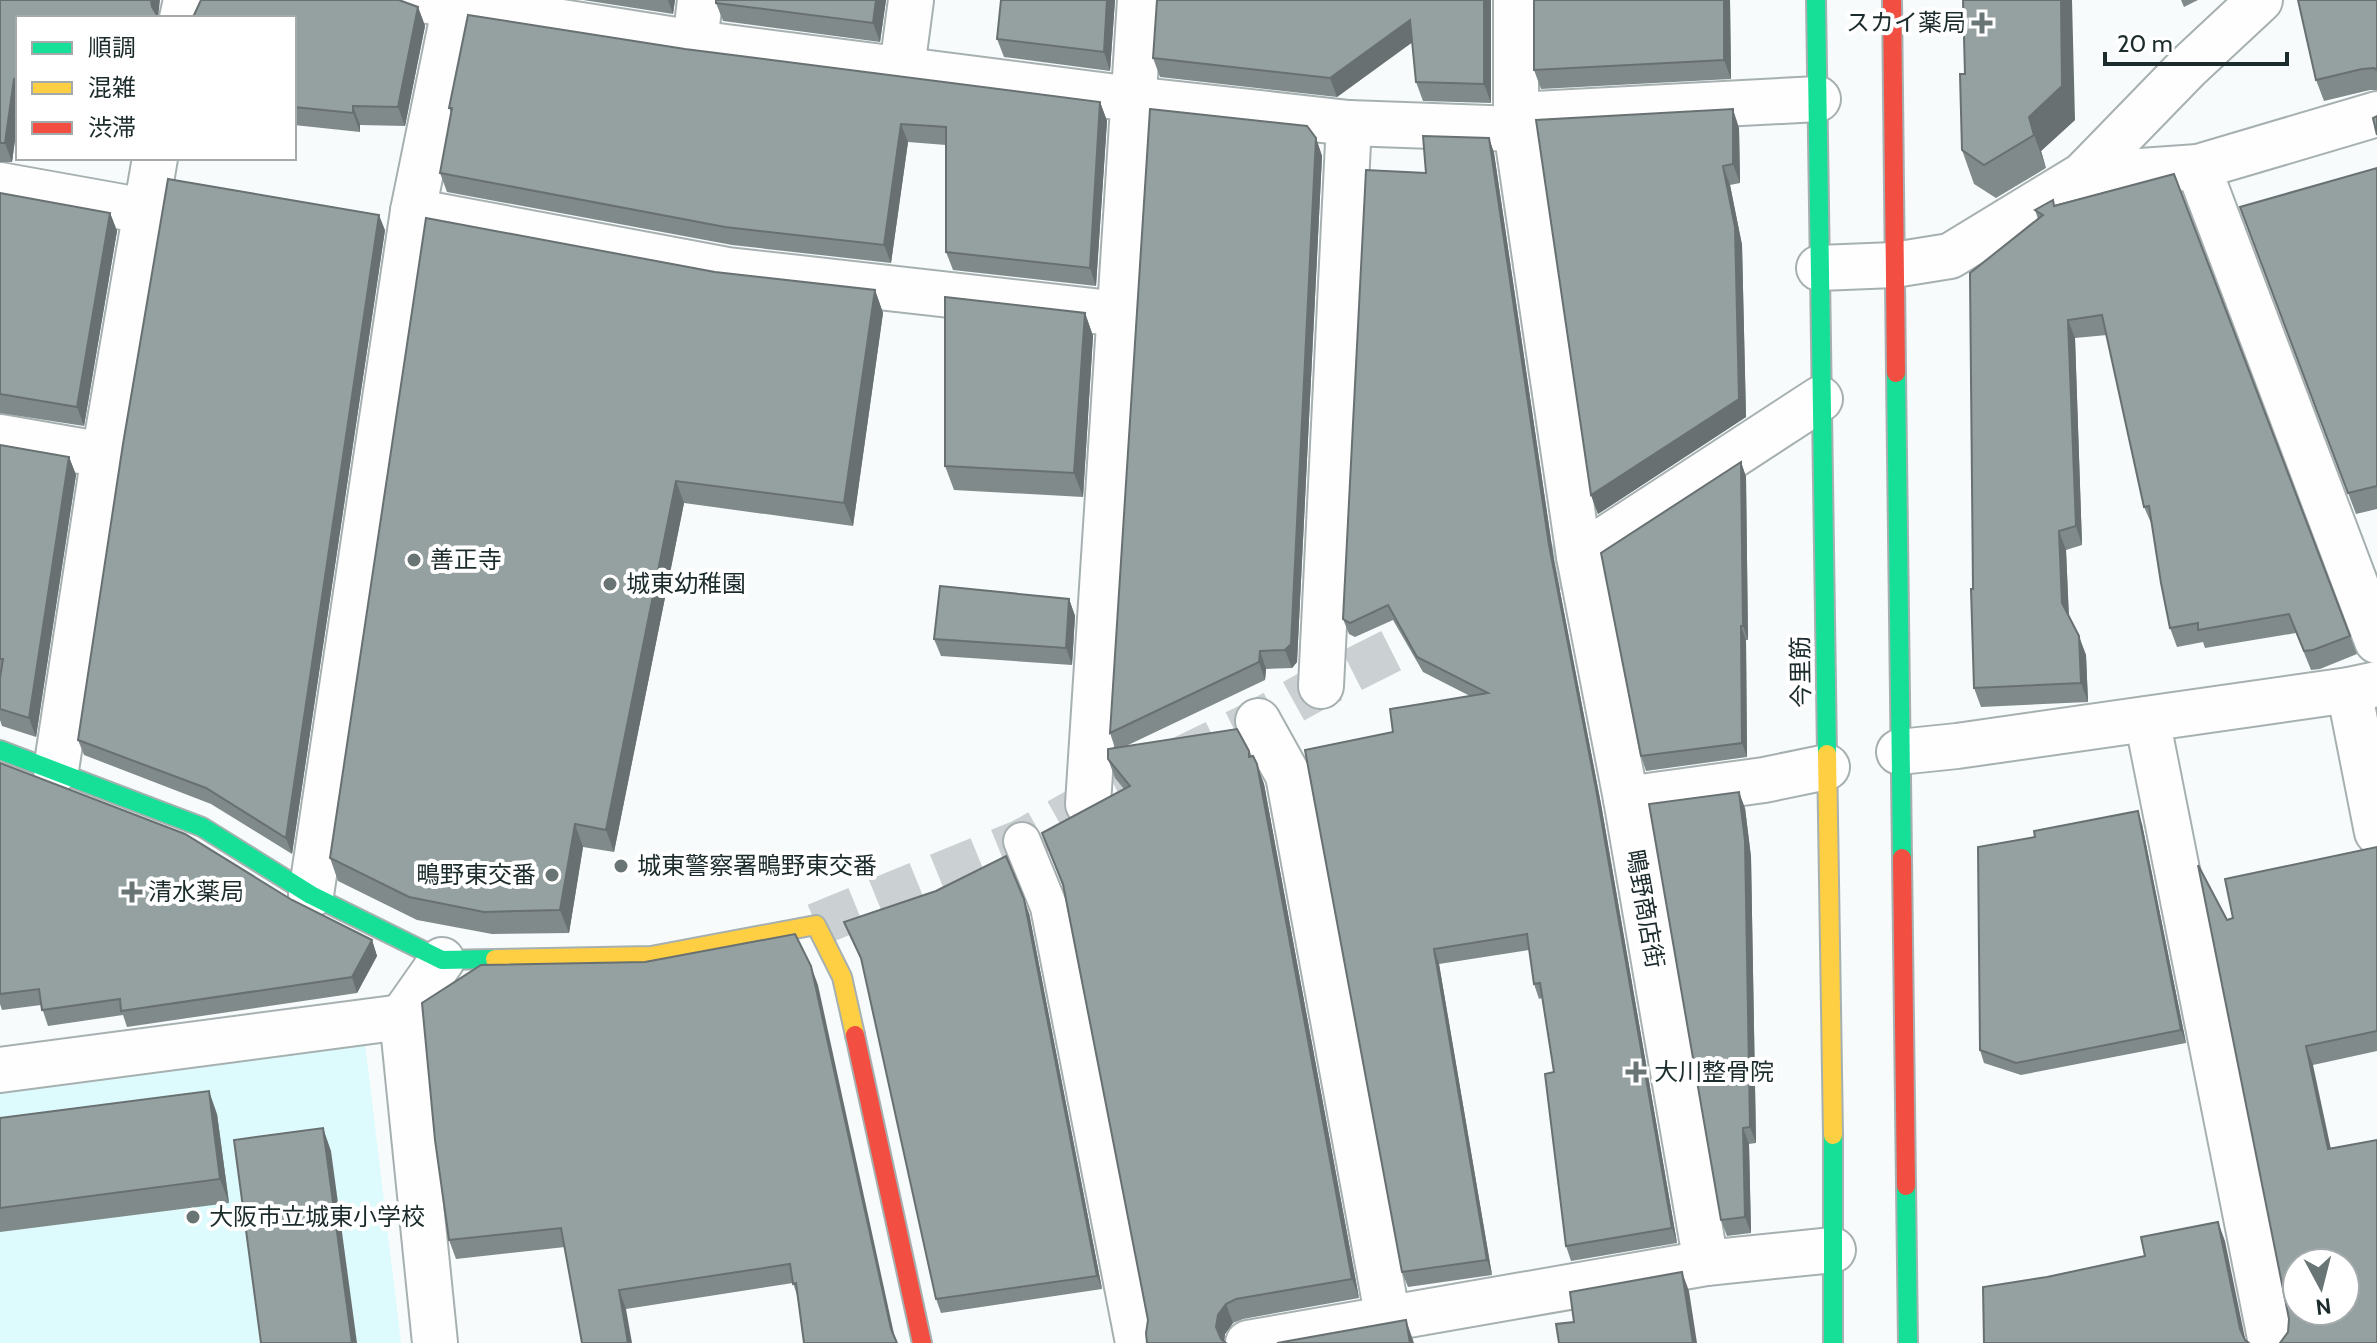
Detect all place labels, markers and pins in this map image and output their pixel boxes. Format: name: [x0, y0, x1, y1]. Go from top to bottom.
place label: スカイ薬局: [1846, 8, 1966, 37]
marker: スカイ薬局: [1973, 14, 1991, 32]
place label: 善正寺: [430, 545, 502, 574]
marker: 善正寺: [405, 551, 423, 569]
place label: 城東幼稚園: [626, 569, 746, 598]
marker: 城東幼稚園: [601, 575, 619, 593]
place label: 城東警察署鴫野東交番: [637, 851, 877, 880]
marker: 城東警察署鴫野東交番: [612, 857, 630, 875]
place label: 鴫野東交番: [416, 860, 536, 889]
marker: 鴫野東交番: [543, 866, 561, 884]
place label: 清水薬局: [148, 877, 244, 906]
marker: 清水薬局: [123, 883, 141, 901]
place label: 大川整骨院: [1654, 1057, 1774, 1086]
marker: 大川整骨院: [1625, 1061, 1647, 1083]
place label: 大阪市立城東小学校: [209, 1202, 425, 1231]
marker: 大阪市立城東小学校: [184, 1208, 202, 1226]

